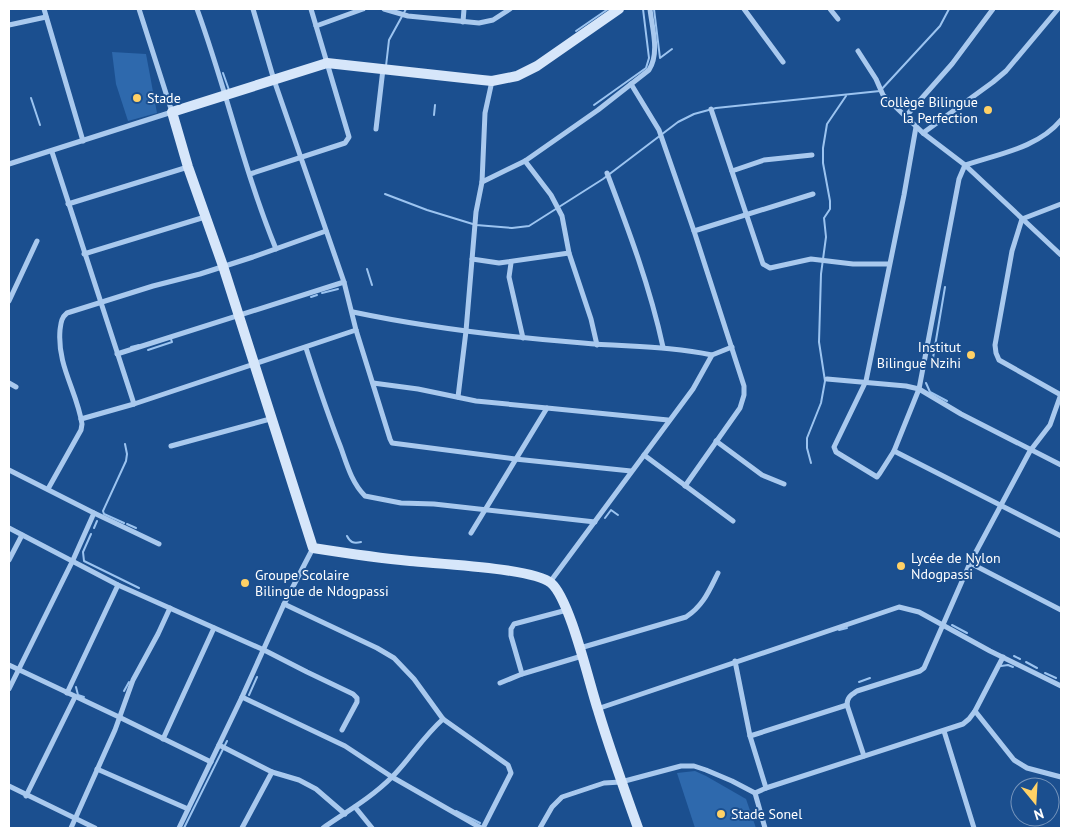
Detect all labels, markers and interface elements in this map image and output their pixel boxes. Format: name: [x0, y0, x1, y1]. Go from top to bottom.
place label: Stade: [147, 89, 181, 107]
marker: Stade: [131, 92, 143, 104]
place label: Collège Bilingue la Perfection: [880, 93, 978, 127]
marker: Collège Bilingue la Perfection: [982, 104, 994, 116]
place label: Institut Bilingue Nzihi: [877, 338, 961, 372]
marker: Institut Bilingue Nzihi: [965, 349, 977, 361]
place label: Lycée de Nylon Ndogpassi: [911, 549, 1001, 583]
marker: Lycée de Nylon Ndogpassi: [895, 560, 907, 572]
place label: Groupe Scolaire Bilingue de Ndogpassi: [255, 566, 389, 600]
marker: Groupe Scolaire Bilingue de Ndogpassi: [239, 577, 251, 589]
north arrow: [1010, 777, 1060, 827]
text: N: [1032, 804, 1046, 824]
place label: Stade Sonel: [731, 805, 802, 823]
marker: Stade Sonel: [715, 808, 727, 820]

